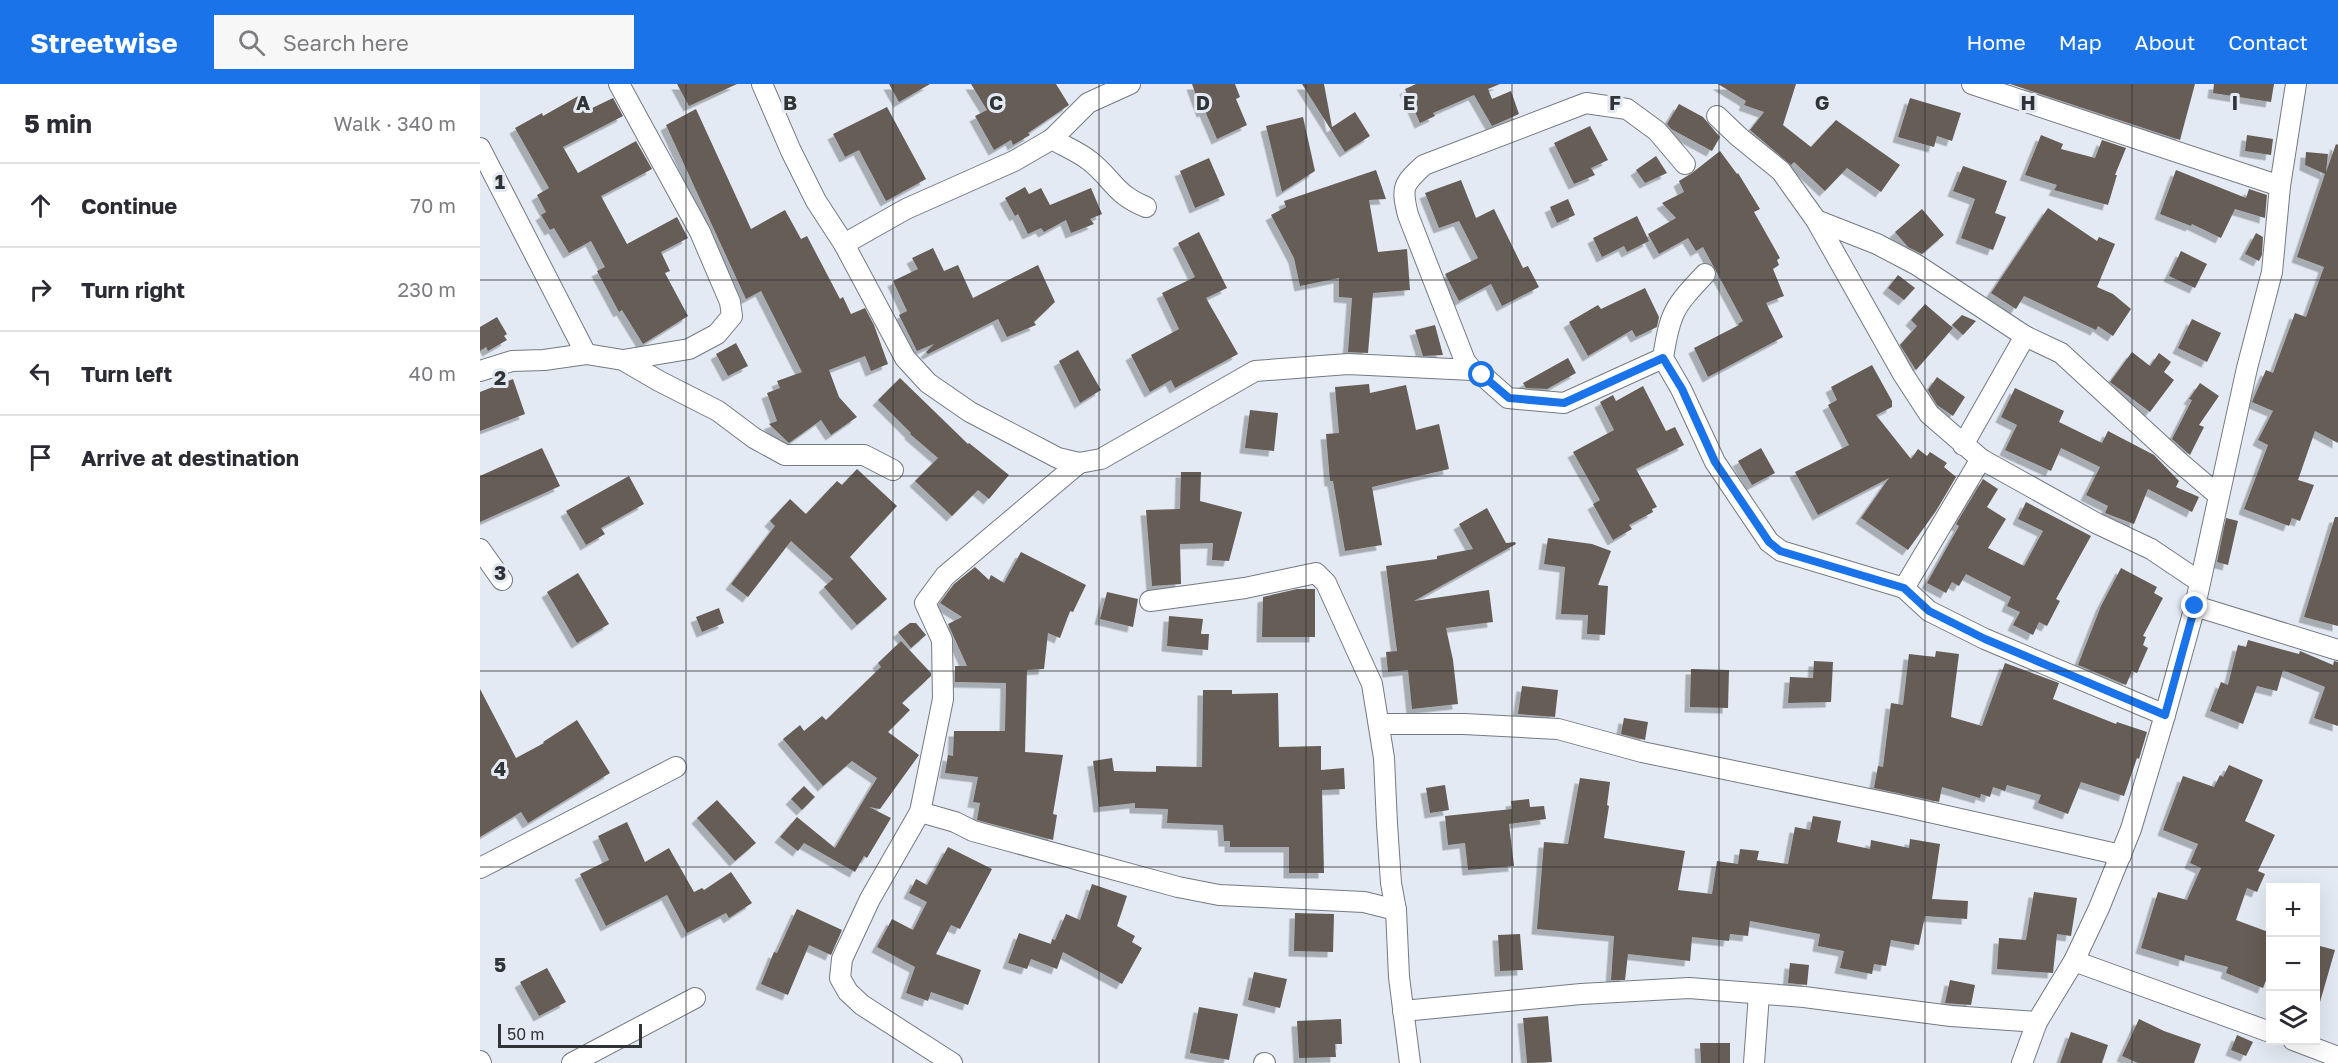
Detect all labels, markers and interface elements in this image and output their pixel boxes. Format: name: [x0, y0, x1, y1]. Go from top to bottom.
search box: [214, 15, 634, 69]
text: Streetwise: [30, 26, 178, 59]
icon: search: [235, 26, 268, 59]
text: Search here: [283, 29, 409, 56]
text: Home: [1966, 29, 2026, 55]
text: Map: [2059, 29, 2102, 55]
text: About: [2135, 29, 2195, 55]
text: Contact: [2228, 29, 2308, 55]
text: A: [576, 90, 590, 114]
text: B: [783, 90, 797, 114]
text: C: [989, 90, 1003, 114]
text: D: [1196, 90, 1210, 114]
text: E: [1403, 90, 1415, 114]
text: F: [1609, 90, 1621, 114]
text: G: [1815, 90, 1829, 114]
text: H: [2020, 90, 2036, 114]
text: I: [2232, 90, 2238, 114]
text: 5 min: [24, 108, 92, 139]
text: Walk · 340 m: [334, 111, 456, 135]
text: 1: [495, 169, 505, 193]
icon: ahead: [24, 189, 57, 222]
text: Continue: [81, 192, 177, 219]
text: 70 m: [410, 193, 456, 217]
icon: right: [24, 273, 57, 306]
text: Turn right: [81, 276, 185, 303]
text: 230 m: [398, 277, 456, 301]
icon: left: [24, 357, 57, 390]
text: Turn left: [81, 360, 172, 387]
text: 40 m: [409, 361, 456, 385]
route start: [1468, 361, 1494, 387]
text: 2: [494, 365, 506, 389]
icon: arrive: [24, 441, 57, 474]
text: Arrive at destination: [81, 444, 299, 471]
text: 3: [494, 560, 506, 584]
route end: [2181, 592, 2207, 618]
text: 4: [494, 756, 506, 780]
map controls: [2266, 883, 2320, 1045]
button: +: [2266, 883, 2320, 937]
button: −: [2266, 937, 2320, 991]
text: 5: [494, 952, 506, 976]
button: layers: [2266, 991, 2320, 1045]
scale bar: [498, 1021, 642, 1048]
text: 50 m: [507, 1024, 544, 1044]

